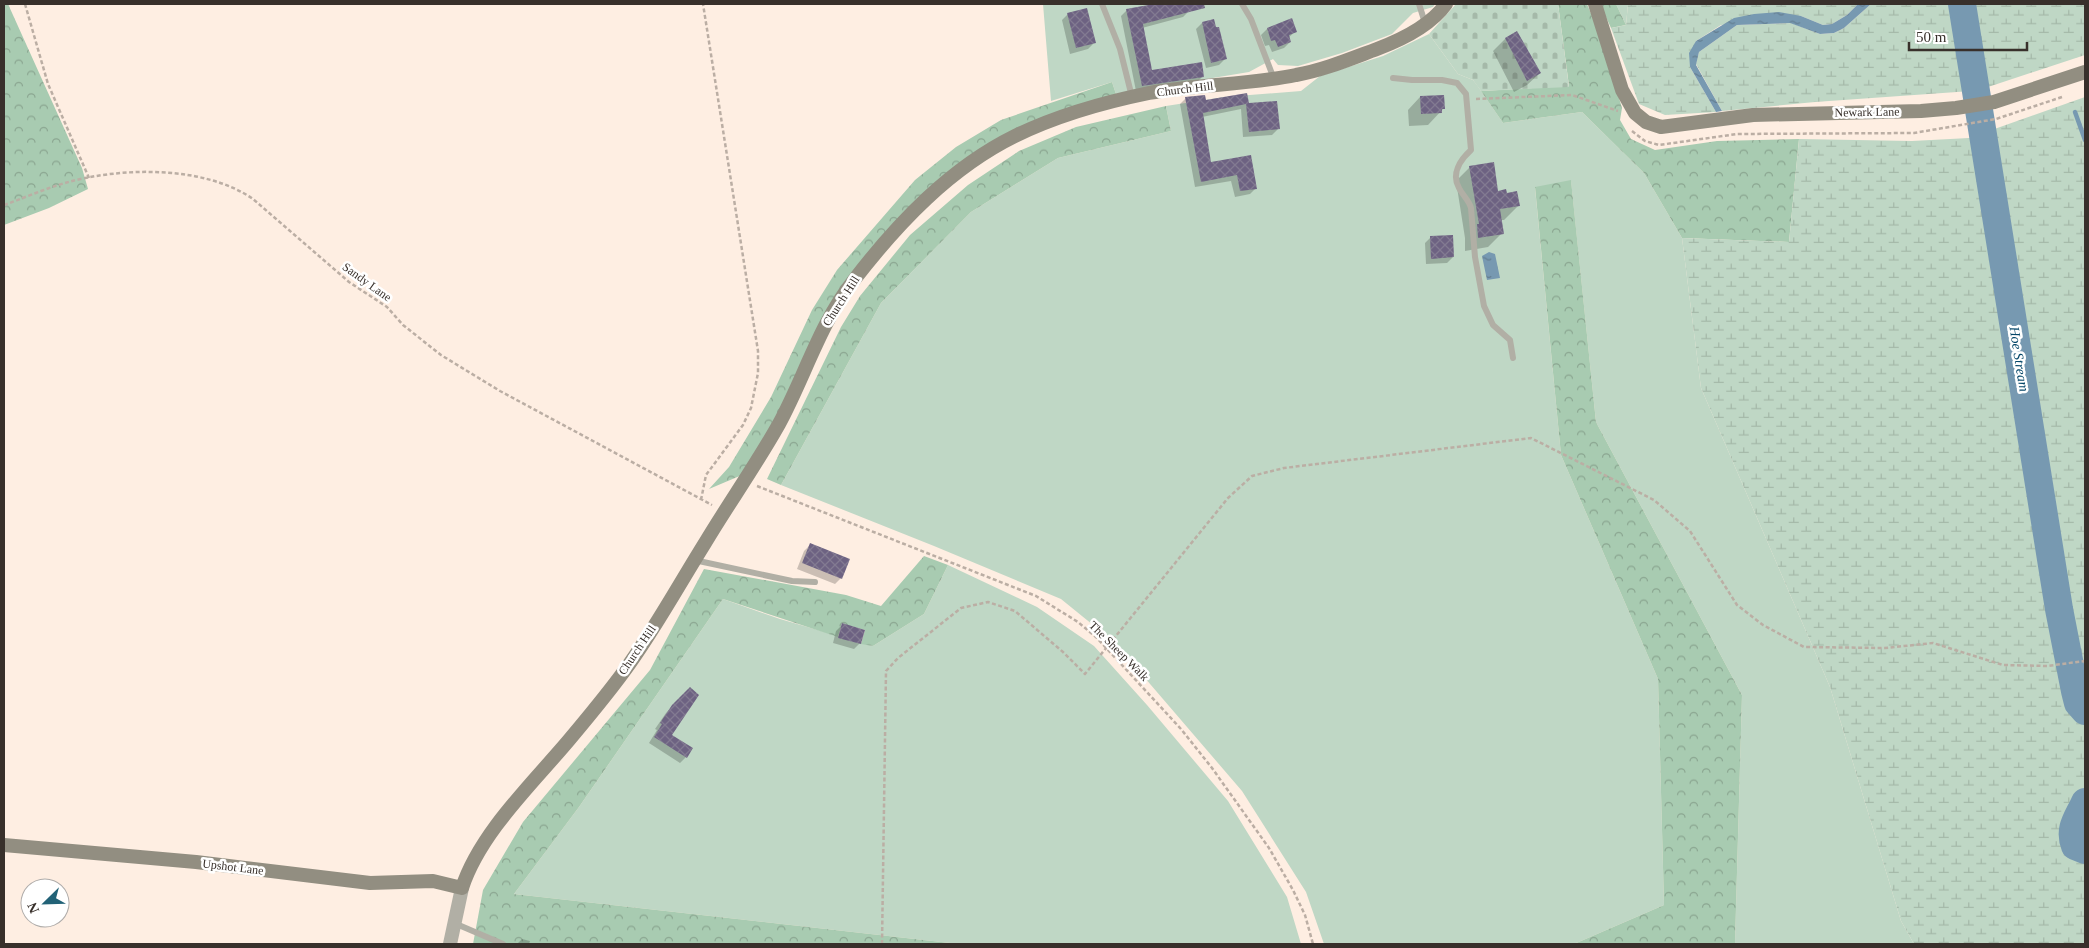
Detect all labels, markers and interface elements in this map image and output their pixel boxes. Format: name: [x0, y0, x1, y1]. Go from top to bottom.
scale bar: [1909, 20, 2026, 52]
text: 50 m: [1916, 29, 1947, 45]
street label: Church Hill: [1156, 78, 1215, 99]
street label: Newark Lane: [1834, 104, 1900, 120]
street label: Sandy Lane: [340, 260, 394, 304]
street label: Church Hill: [820, 273, 863, 329]
water label: Hoe Stream: [2006, 324, 2032, 393]
street label: The Sheep Walk: [1086, 618, 1152, 684]
street label: Church Hill: [615, 622, 659, 678]
street label: Upshot Lane: [202, 856, 264, 878]
north arrow: [20, 878, 70, 928]
text: N: [25, 900, 42, 915]

